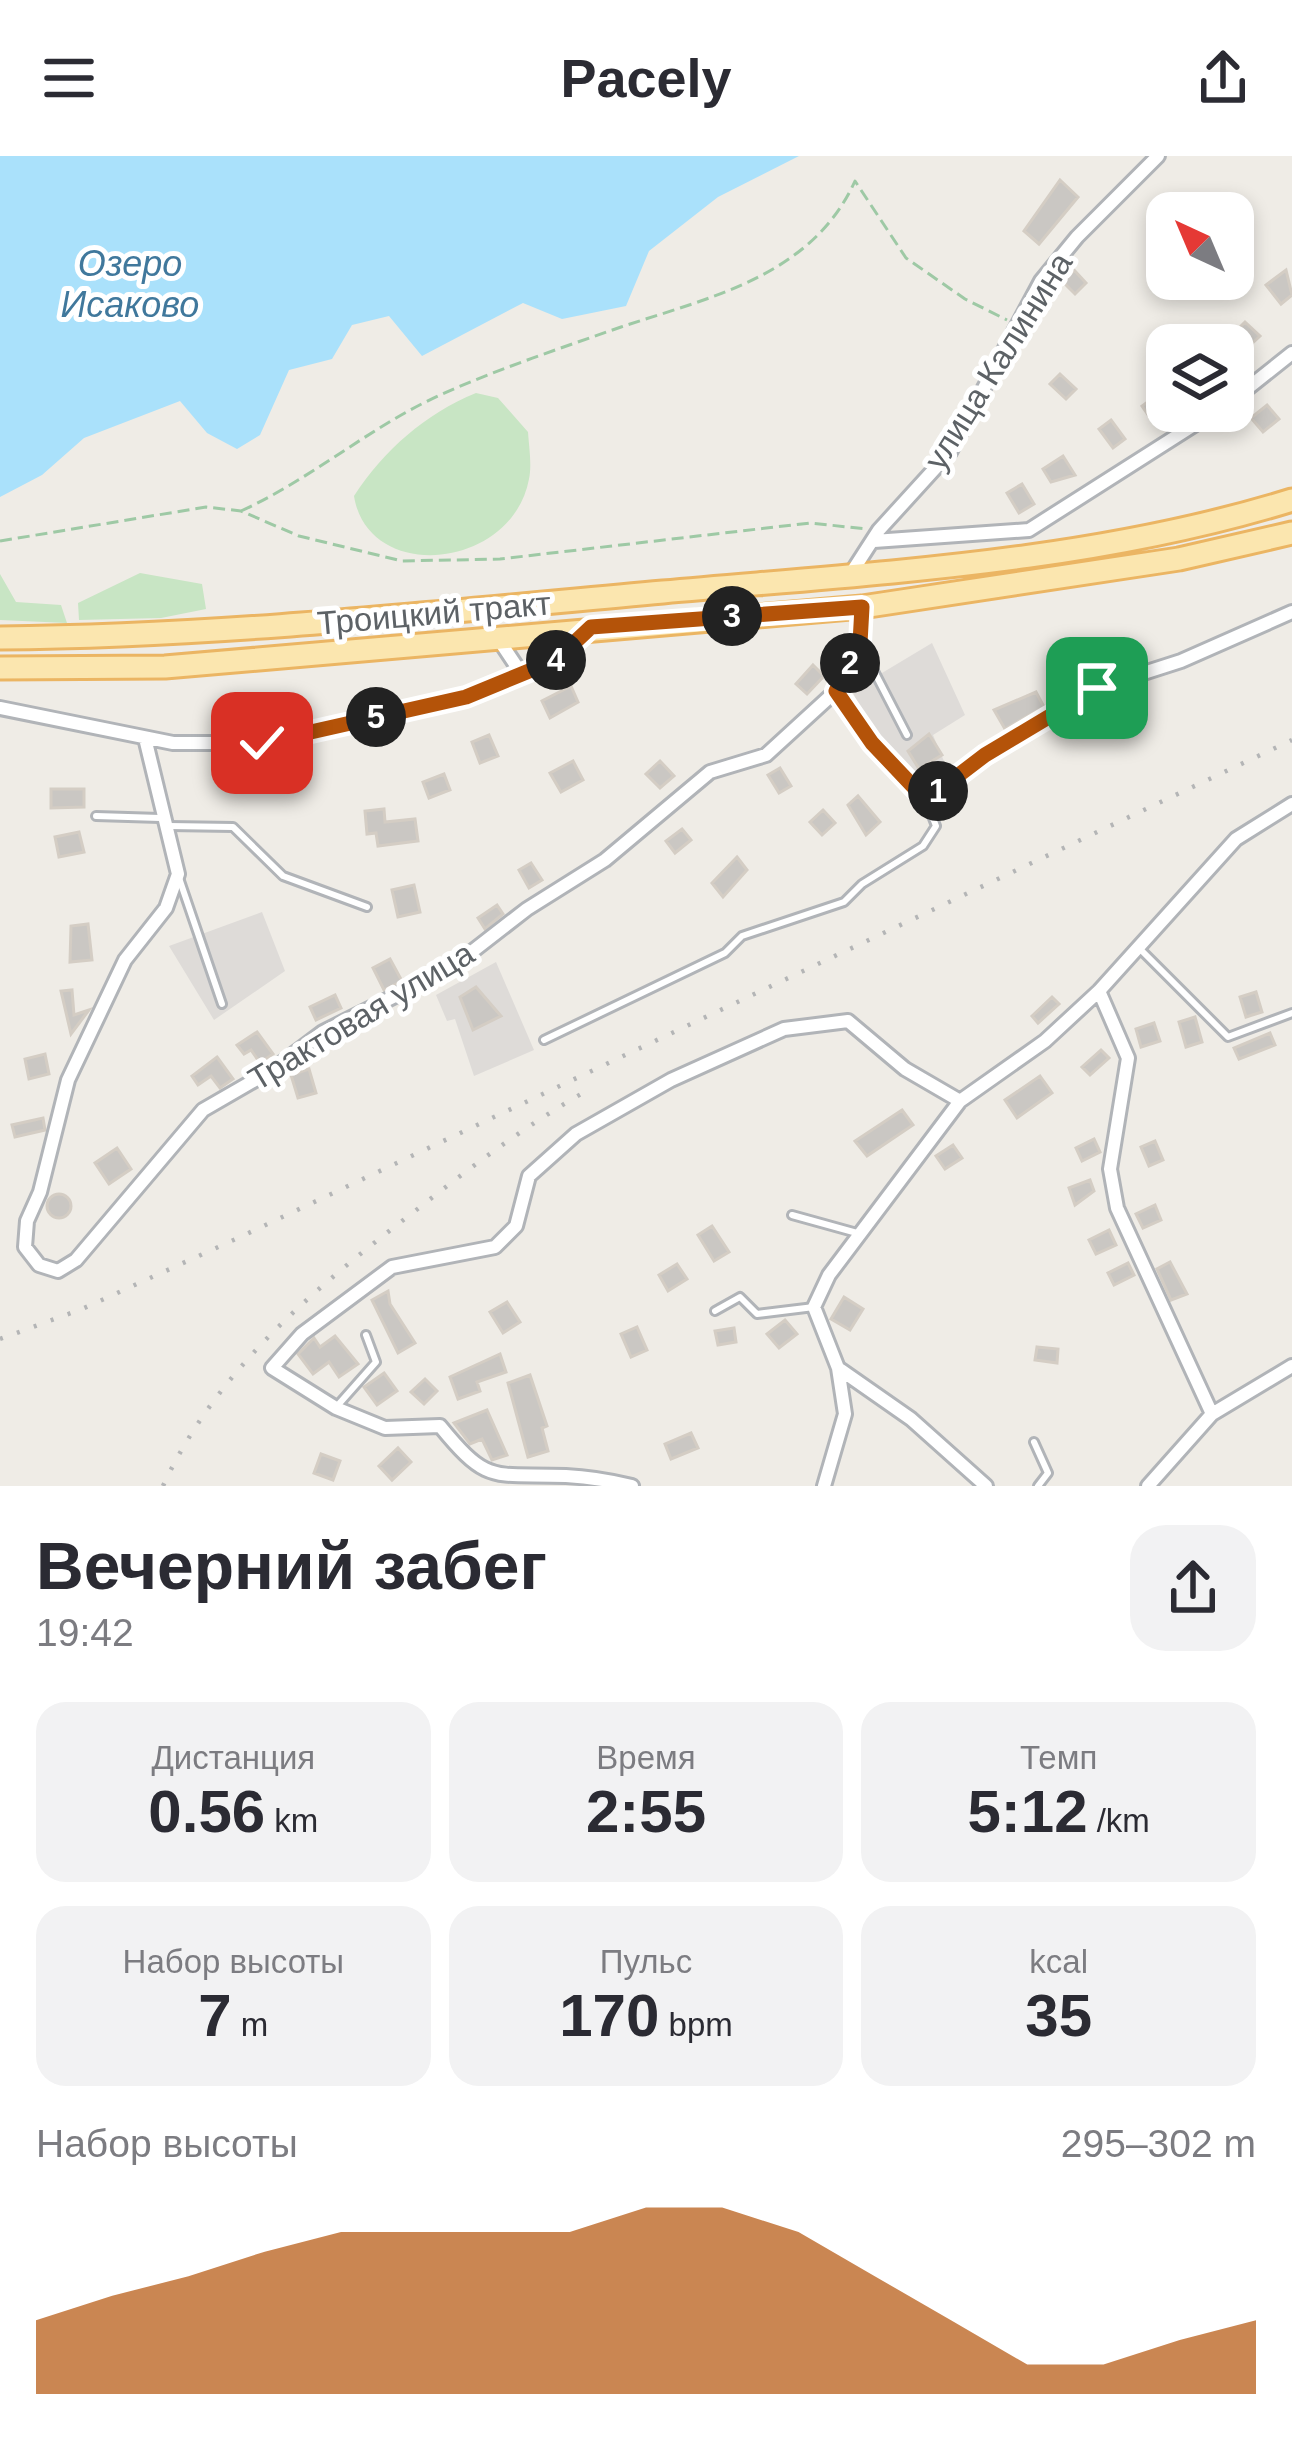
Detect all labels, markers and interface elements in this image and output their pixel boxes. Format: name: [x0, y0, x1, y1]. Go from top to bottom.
icon: menu: [36, 45, 102, 111]
icon: share: [1190, 45, 1256, 111]
text: Pacely: [560, 48, 732, 108]
north arrow: [1146, 192, 1254, 300]
map controls: [1146, 192, 1254, 432]
water label: Озеро Исаково: [61, 243, 199, 325]
street label: улица Калинина: [916, 245, 1080, 476]
button: layers: [1146, 324, 1254, 432]
street label: Троицкий тракт: [316, 584, 552, 642]
pin: 3: [702, 586, 762, 646]
text: 3: [723, 597, 741, 634]
pin: 4: [526, 630, 586, 690]
pin: 2: [820, 633, 880, 693]
pin: [1046, 637, 1148, 739]
text: 4: [547, 641, 565, 678]
text: 2: [841, 644, 859, 681]
icon: arrive: [1064, 655, 1130, 721]
pin: 5: [346, 687, 406, 747]
pin: [211, 692, 313, 794]
text: 5: [367, 698, 385, 735]
icon: check: [229, 710, 295, 776]
pin: 1: [908, 761, 968, 821]
text: 1: [929, 772, 947, 809]
street label: Трактовая улица: [242, 934, 481, 1098]
button: share: [1130, 1525, 1256, 1651]
text: Вечерний забег: [36, 1529, 547, 1603]
text: 19:42: [36, 1611, 134, 1654]
text: Дистанция: [151, 1739, 315, 1776]
text: Время: [596, 1739, 696, 1776]
text: Темп: [1020, 1739, 1097, 1776]
text: 0.56: [148, 1778, 265, 1845]
text: 2:55: [586, 1778, 706, 1845]
text: 5:12: [967, 1778, 1088, 1845]
text: km: [265, 1802, 318, 1839]
text: /km: [1088, 1802, 1150, 1839]
text: Набор высоты: [123, 1943, 344, 1980]
text: Пульс: [600, 1943, 692, 1980]
text: kcal: [1029, 1943, 1088, 1980]
text: 7: [198, 1982, 232, 2049]
text: 170: [559, 1982, 659, 2049]
text: 35: [1025, 1982, 1092, 2049]
text: m: [232, 2006, 268, 2043]
text: bpm: [659, 2006, 733, 2043]
text: Набор высоты: [36, 2122, 298, 2165]
text: 295–302 m: [1061, 2122, 1256, 2165]

